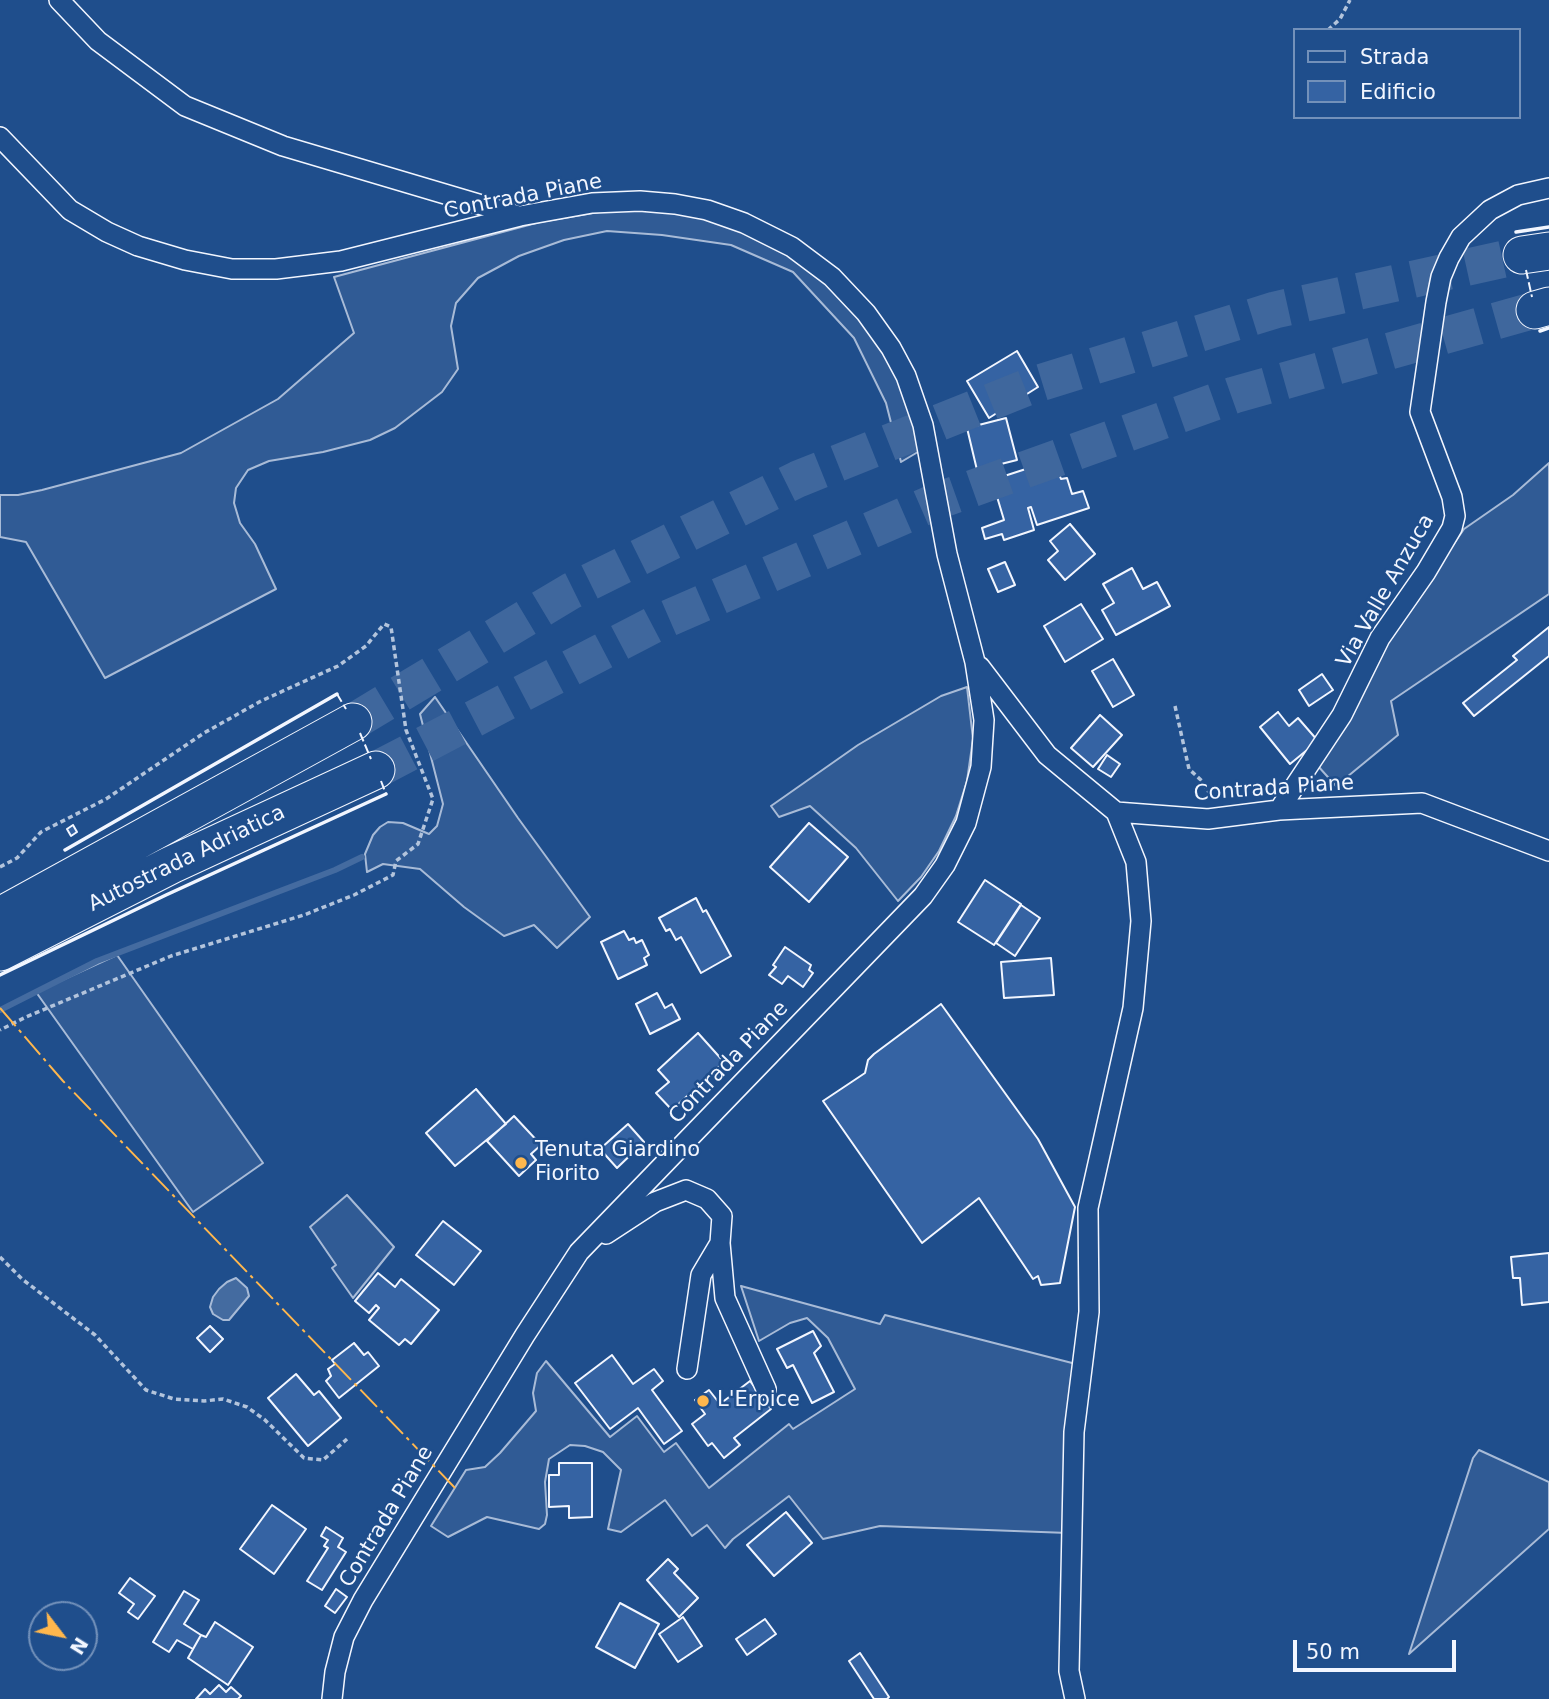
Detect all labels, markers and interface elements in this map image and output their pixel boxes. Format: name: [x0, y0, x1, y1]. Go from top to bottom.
legend: [1294, 28, 1521, 119]
text: Strada: [1360, 45, 1429, 69]
text: Edificio: [1360, 80, 1436, 104]
street label: Contrada Piane: [442, 169, 604, 225]
street label: Via Valle Anzuca: [1332, 510, 1440, 672]
street label: Contrada Piane: [1193, 771, 1355, 807]
street label: Autostrada Adriatica: [85, 800, 289, 918]
street label: Contrada Piane: [664, 996, 794, 1130]
place label: Tenuta Giardino Fiorito: [535, 1138, 700, 1188]
marker: Tenuta Giardino Fiorito: [513, 1155, 529, 1171]
place label: L'Erpice: [717, 1388, 800, 1414]
marker: L'Erpice: [695, 1393, 711, 1409]
street label: Contrada Piane: [335, 1442, 439, 1592]
north arrow: [28, 1601, 98, 1671]
scale bar: [1297, 1626, 1460, 1670]
text: N: [66, 1633, 93, 1659]
text: 50 m: [1306, 1640, 1360, 1664]

